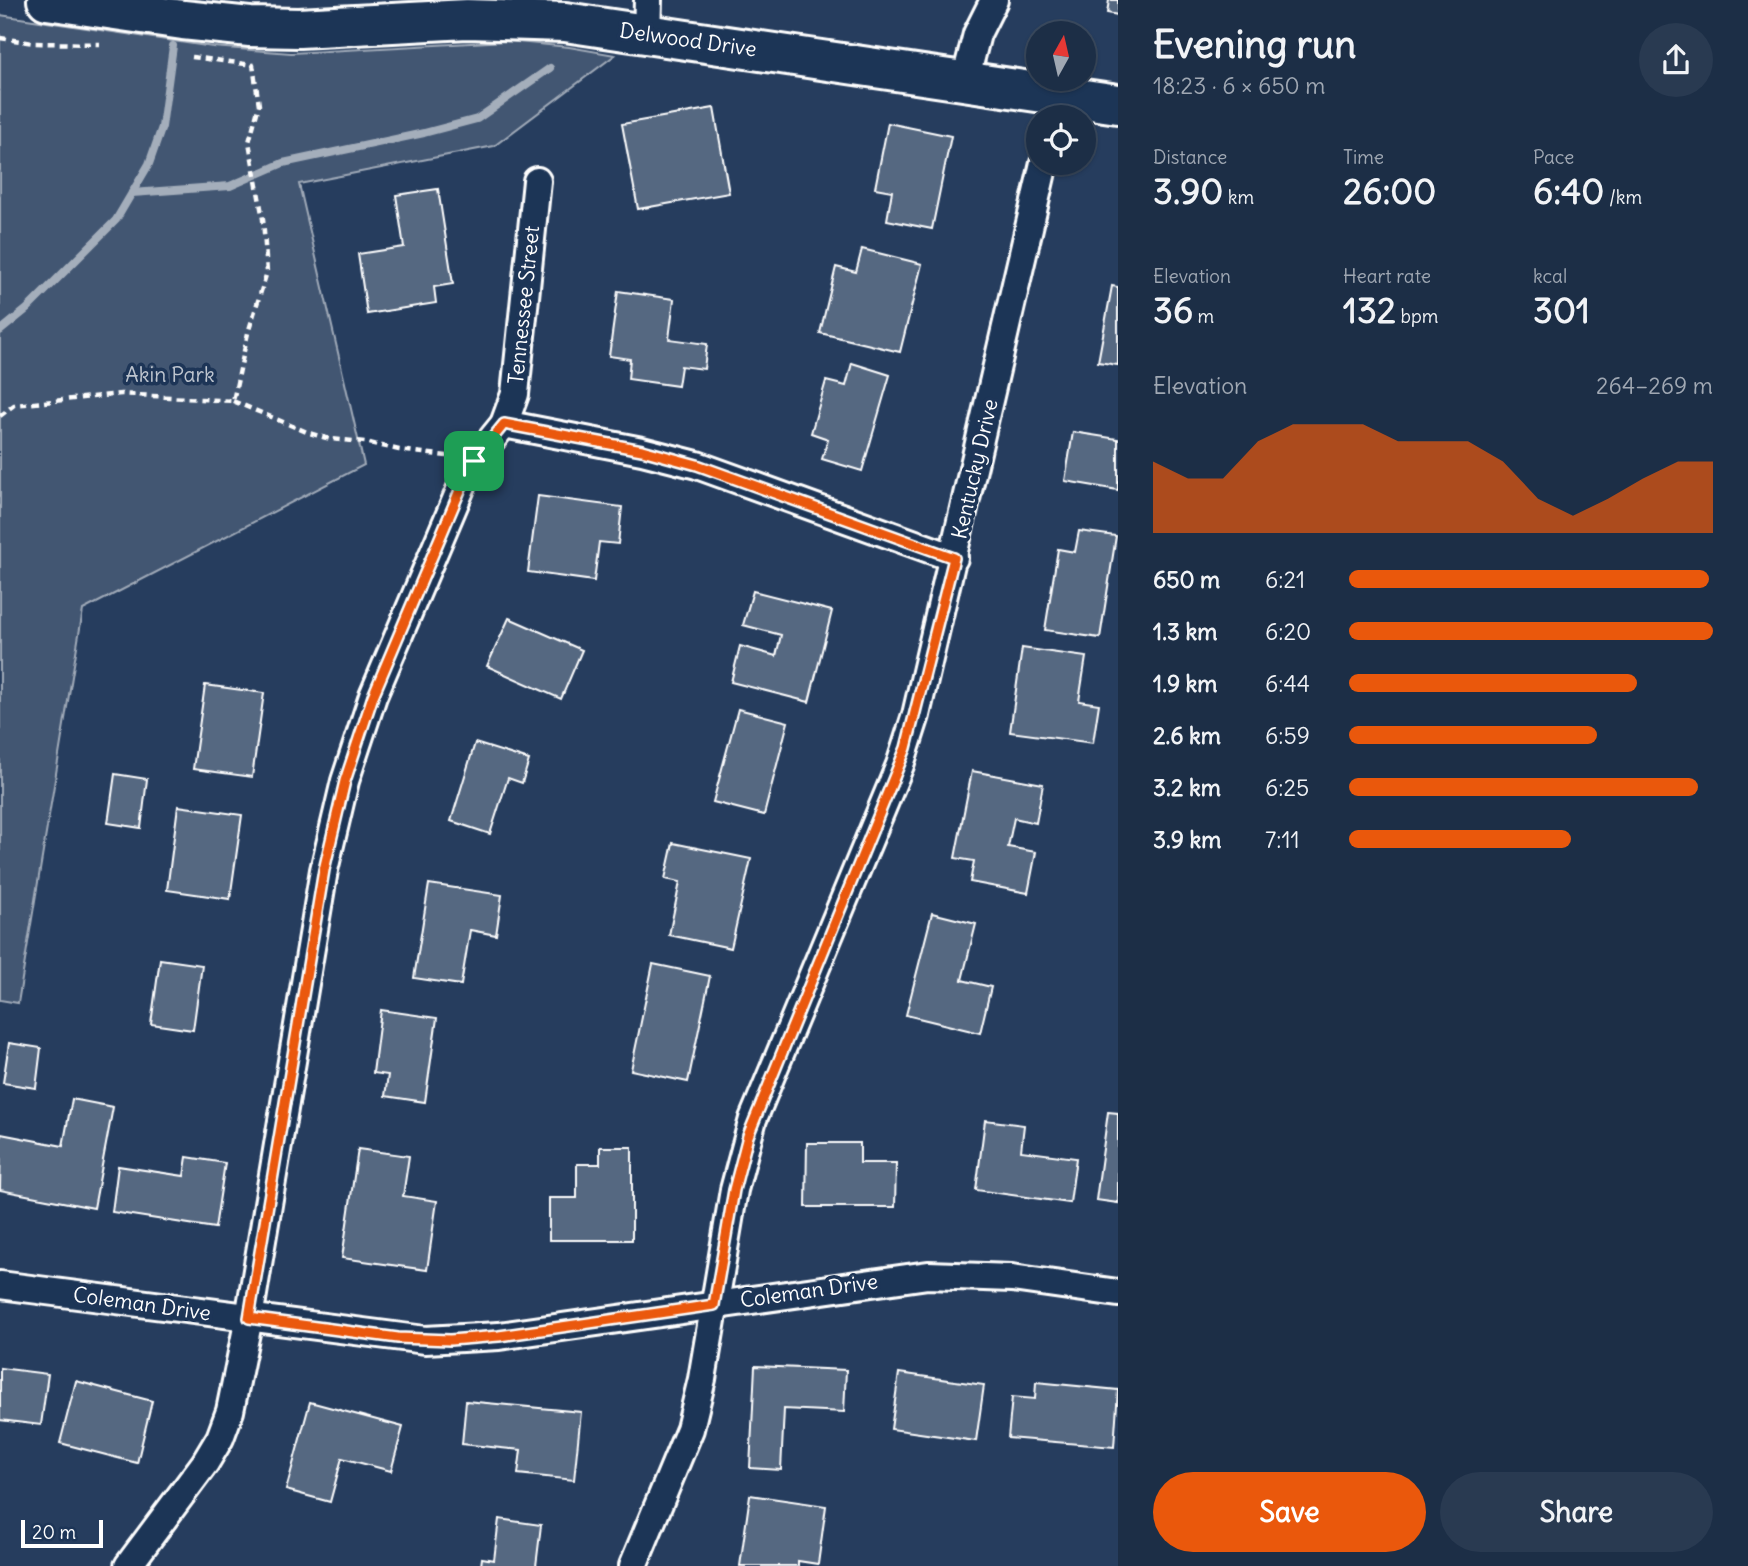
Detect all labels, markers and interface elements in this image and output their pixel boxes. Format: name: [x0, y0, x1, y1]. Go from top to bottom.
street label: Delwood Drive: [618, 17, 758, 62]
north arrow: [1026, 21, 1096, 91]
map controls: [1026, 21, 1096, 175]
text: Evening run: [1153, 21, 1356, 68]
button: share: [1639, 23, 1713, 97]
text: 18:23 · 6 × 650 m: [1153, 71, 1325, 100]
button: locate: [1026, 105, 1096, 175]
text: Distance: [1153, 145, 1227, 169]
text: Time: [1343, 145, 1384, 169]
text: Pace: [1533, 145, 1574, 169]
text: 3.90: [1153, 169, 1223, 213]
text: 26:00: [1343, 169, 1436, 213]
text: 6:40: [1533, 169, 1604, 213]
text: km: [1223, 185, 1254, 209]
text: /km: [1604, 185, 1642, 209]
street label: Tennessee Street: [502, 224, 545, 386]
text: Elevation: [1153, 264, 1231, 288]
text: Heart rate: [1343, 264, 1431, 288]
text: kcal: [1533, 264, 1567, 288]
text: 36: [1153, 288, 1193, 332]
text: 132: [1343, 288, 1396, 332]
text: 301: [1533, 288, 1590, 332]
text: m: [1193, 304, 1214, 328]
text: bpm: [1396, 304, 1438, 328]
park label: Akin Park: [125, 361, 215, 388]
text: Elevation: [1153, 371, 1247, 400]
text: 264–269 m: [1596, 371, 1713, 400]
street label: Kentucky Drive: [945, 396, 1004, 542]
pin: [444, 431, 504, 491]
icon: arrive: [455, 442, 493, 480]
text: 650 m: [1153, 565, 1220, 594]
text: 6:21: [1265, 565, 1305, 594]
text: 1.3 km: [1153, 617, 1217, 646]
text: 6:20: [1265, 617, 1311, 646]
text: 1.9 km: [1153, 669, 1218, 698]
text: 6:44: [1265, 669, 1310, 698]
text: 2.6 km: [1153, 721, 1221, 750]
text: 6:59: [1265, 721, 1310, 750]
text: 3.2 km: [1153, 773, 1221, 802]
text: 6:25: [1265, 773, 1309, 802]
text: 3.9 km: [1153, 825, 1221, 854]
text: 7:11: [1265, 825, 1300, 854]
street label: Coleman Drive: [738, 1267, 879, 1314]
street label: Coleman Drive: [72, 1280, 213, 1327]
button: Save: [1153, 1472, 1426, 1552]
button: Share: [1440, 1472, 1713, 1552]
scale bar: [21, 1517, 103, 1549]
text: 20 m: [32, 1520, 76, 1544]

